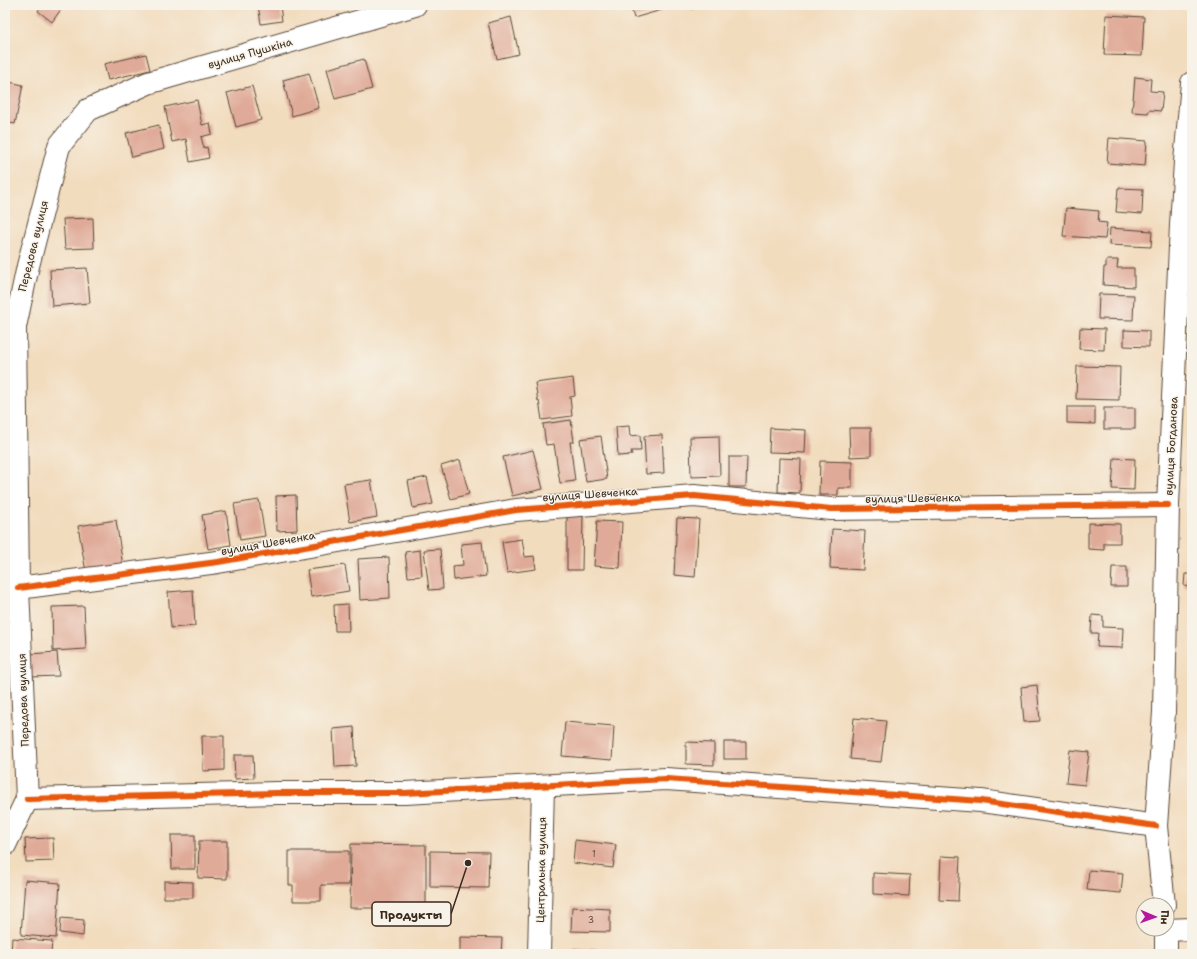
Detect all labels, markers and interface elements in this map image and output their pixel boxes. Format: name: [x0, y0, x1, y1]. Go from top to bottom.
street label: вулиця Пушкіна: [206, 34, 294, 73]
street label: Передова вулиця: [15, 199, 52, 293]
street label: вулиця Богданова: [1161, 396, 1182, 496]
street label: вулиця Шевченка: [542, 484, 638, 505]
street label: вулиця Шевченка: [865, 490, 961, 507]
street label: вулиця Шевченка: [220, 528, 317, 559]
street label: Передова вулиця: [14, 653, 33, 747]
street label: Центральна вулиця: [533, 817, 550, 923]
house number: 1: [592, 848, 596, 860]
north arrow: [1135, 897, 1175, 937]
callout: Продукты: [372, 902, 451, 926]
text: Продукты: [380, 907, 443, 923]
text: Пн: [1157, 910, 1172, 925]
house number: 3: [588, 914, 594, 926]

